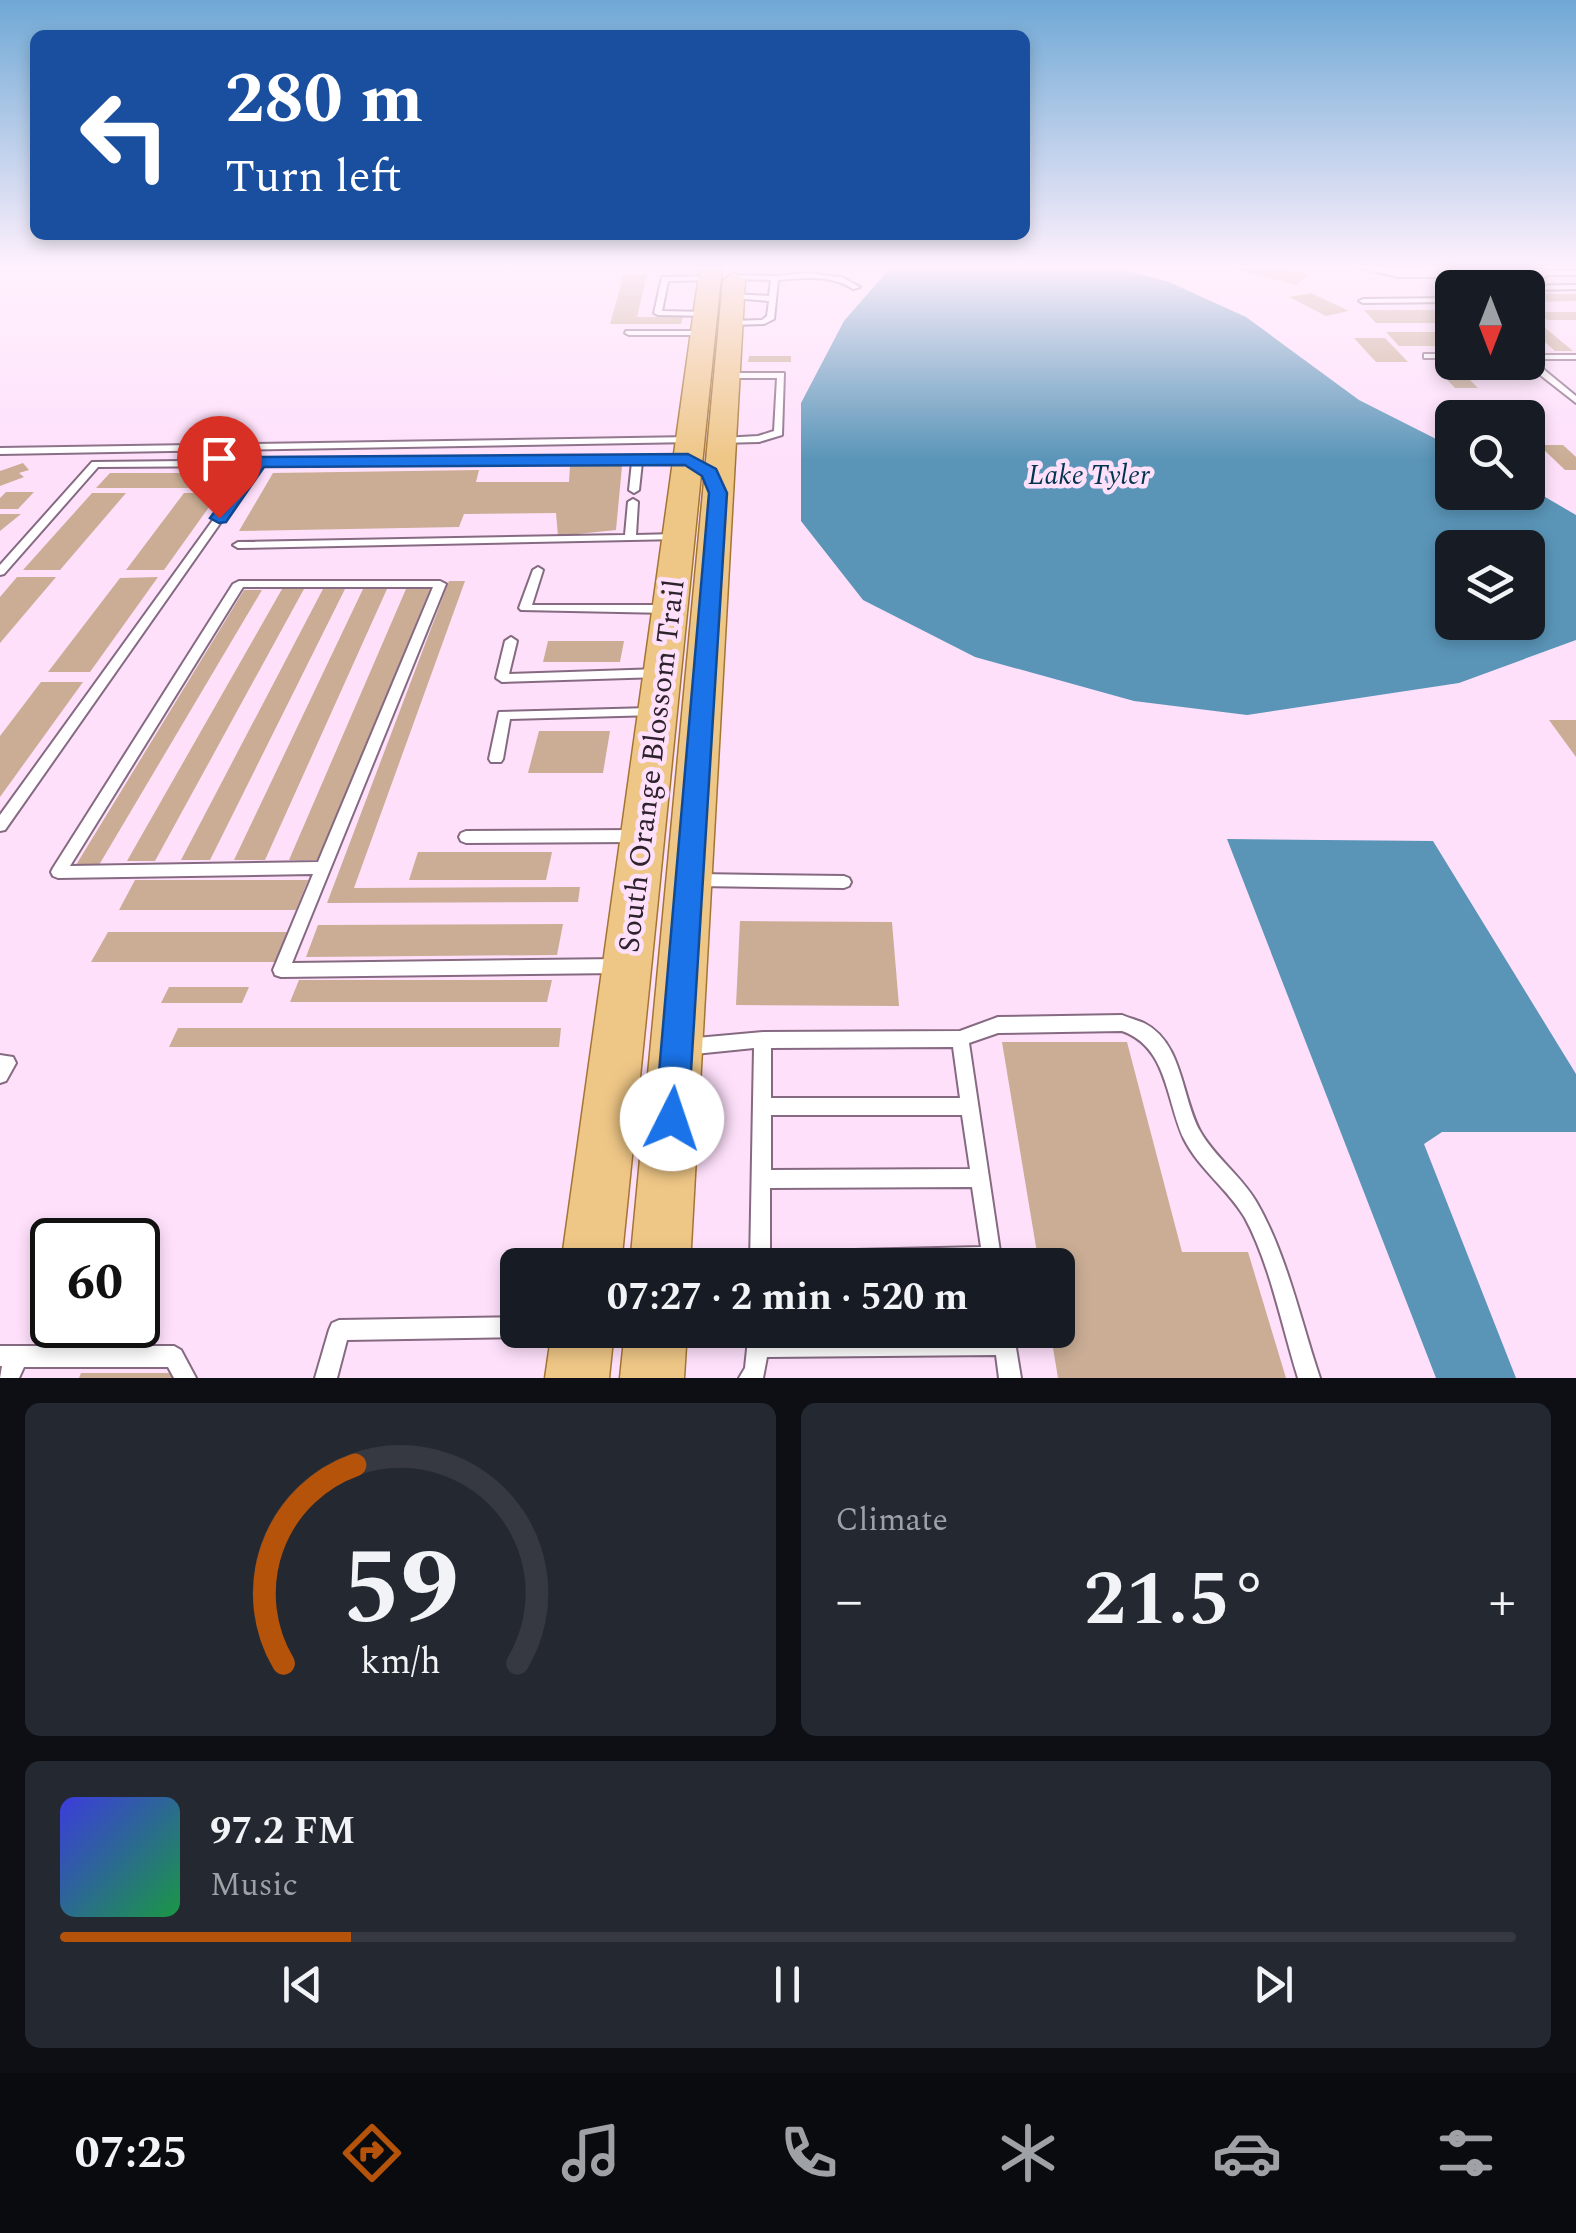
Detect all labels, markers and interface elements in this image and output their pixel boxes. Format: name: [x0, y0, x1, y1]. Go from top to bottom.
text: 280 m: [225, 47, 423, 153]
icon: left: [60, 70, 190, 200]
text: Turn left: [225, 143, 402, 212]
north arrow: [1435, 270, 1545, 380]
map controls: [1435, 270, 1545, 640]
button: search: [1435, 400, 1545, 510]
pin: [177, 416, 262, 519]
icon: arrive: [192, 431, 247, 486]
water label: Lake Tyler: [1028, 454, 1150, 497]
button: layers: [1435, 530, 1545, 640]
street label: South Orange Blossom Trail: [606, 577, 698, 955]
position arrow: [620, 1067, 724, 1171]
speed limit sign: 60: [30, 1218, 160, 1348]
text: 07:27 · 2 min · 520 m: [607, 1269, 968, 1327]
text: Climate: [836, 1496, 948, 1545]
text: 59: [342, 1511, 459, 1669]
text: 21.5°: [1084, 1544, 1268, 1658]
text: −: [836, 1560, 863, 1643]
text: +: [1488, 1560, 1516, 1643]
text: km/h: [360, 1635, 440, 1690]
text: 97.2 FM: [210, 1803, 355, 1861]
text: Music: [210, 1861, 298, 1910]
icon: previous: [275, 1957, 330, 2012]
icon: pause: [760, 1957, 815, 2012]
icon: next: [1246, 1957, 1301, 2012]
icon: directions: [337, 2118, 407, 2188]
icon: music: [556, 2118, 626, 2188]
icon: phone: [774, 2118, 844, 2188]
icon: climate: [993, 2118, 1063, 2188]
icon: car: [1212, 2118, 1282, 2188]
icon: filters: [1431, 2118, 1501, 2188]
text: 07:25: [74, 2119, 188, 2188]

